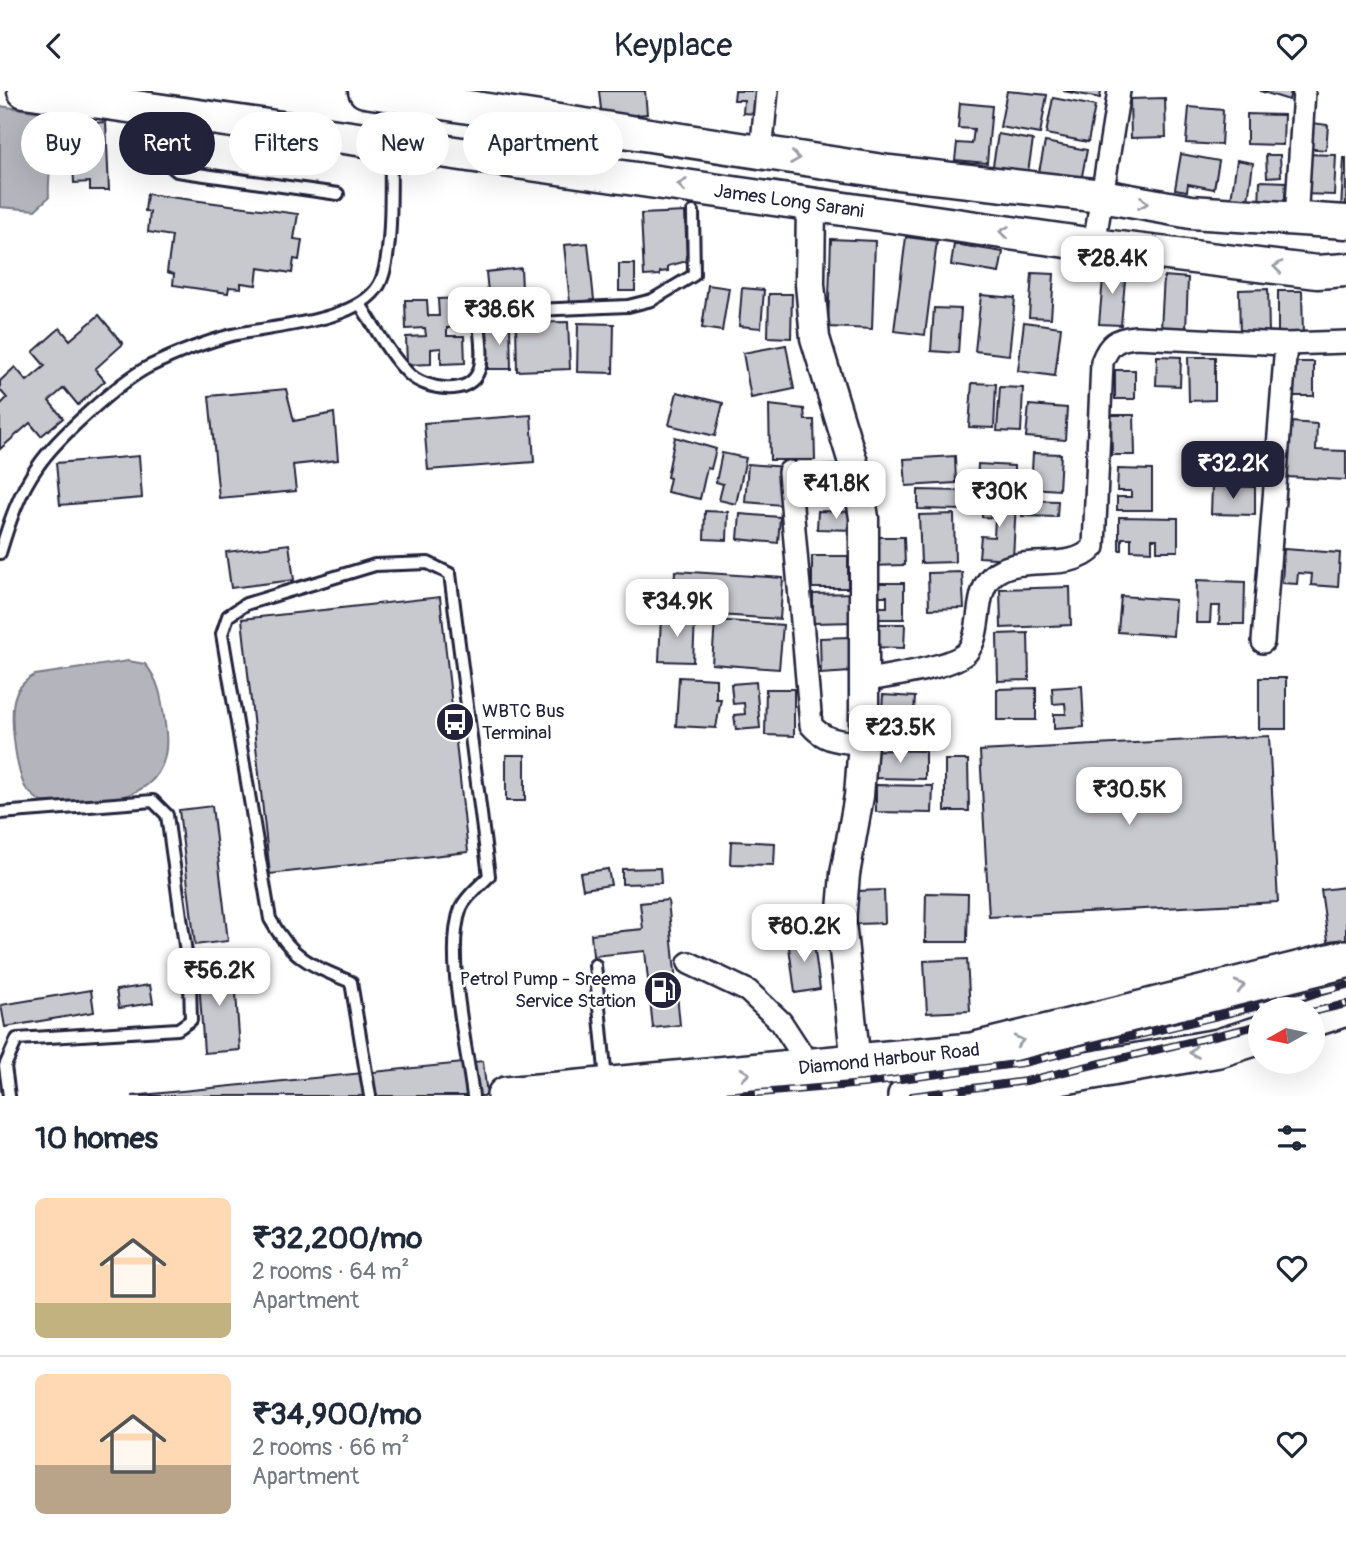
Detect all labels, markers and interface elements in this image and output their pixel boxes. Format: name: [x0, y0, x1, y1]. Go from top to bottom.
text: Keyplace: [614, 26, 732, 66]
icon: back: [35, 27, 73, 65]
icon: heart: [1273, 27, 1311, 65]
chip: Buy: [21, 112, 105, 175]
chip: Rent: [119, 112, 215, 175]
chip: Filters: [229, 112, 342, 175]
chip: New: [356, 112, 449, 175]
chip: Apartment: [463, 112, 623, 175]
one-way arrow: [790, 151, 801, 166]
one-way arrow: [676, 178, 688, 193]
street label: James Long Sarani: [713, 179, 865, 223]
one-way arrow: [1137, 195, 1148, 210]
one-way arrow: [998, 224, 1010, 239]
pin: ₹28.4K: [1055, 237, 1169, 296]
text: ₹28.4K: [1077, 244, 1147, 273]
one-way arrow: [1272, 259, 1284, 274]
pin: ₹38.6K: [442, 287, 556, 347]
text: ₹38.6K: [464, 295, 534, 324]
pin: ₹32.2K: [1176, 441, 1290, 501]
text: ₹32.2K: [1197, 449, 1269, 478]
pin: ₹41.8K: [779, 461, 893, 521]
text: ₹41.8K: [803, 469, 869, 498]
pin: ₹30K: [958, 469, 1040, 529]
text: ₹30K: [971, 477, 1027, 506]
pin: ₹34.9K: [620, 580, 734, 639]
text: ₹34.9K: [642, 587, 712, 616]
place label: WBTC Bus Terminal: [482, 699, 565, 745]
bus stop icon: WBTC Bus Terminal: [434, 701, 476, 743]
pin: ₹23.5K: [843, 705, 957, 765]
text: ₹23.5K: [865, 713, 935, 742]
pin: ₹30.5K: [1072, 767, 1186, 827]
text: ₹30.5K: [1092, 775, 1166, 804]
pin: ₹80.2K: [747, 905, 861, 964]
text: ₹80.2K: [768, 912, 840, 941]
pin: ₹56.2K: [162, 949, 276, 1008]
text: ₹56.2K: [183, 956, 255, 985]
place label: Petrol Pump - Sreema Service Station: [460, 967, 636, 1013]
fuel station icon: Petrol Pump - Sreema Service Station: [642, 969, 684, 1011]
one-way arrow: [1234, 980, 1246, 994]
north arrow: [1248, 997, 1325, 1075]
map controls: [1248, 997, 1325, 1074]
one-way arrow: [1013, 1035, 1025, 1049]
street label: Diamond Harbour Road: [797, 1038, 981, 1080]
one-way arrow: [1188, 1044, 1200, 1059]
one-way arrow: [740, 1067, 751, 1082]
icon: filters: [1273, 1119, 1311, 1157]
text: 10 homes: [35, 1120, 158, 1157]
text: ₹32,200/mo: [252, 1220, 422, 1257]
icon: home: [91, 1226, 175, 1310]
icon: heart: [1273, 1249, 1311, 1287]
text: 2 rooms · 64 m²: [252, 1257, 409, 1286]
text: Apartment: [252, 1286, 359, 1315]
text: ₹34,900/mo: [252, 1396, 422, 1433]
icon: home: [91, 1402, 175, 1486]
icon: heart: [1273, 1425, 1311, 1463]
text: 2 rooms · 66 m²: [252, 1433, 409, 1462]
text: Apartment: [252, 1462, 359, 1491]

